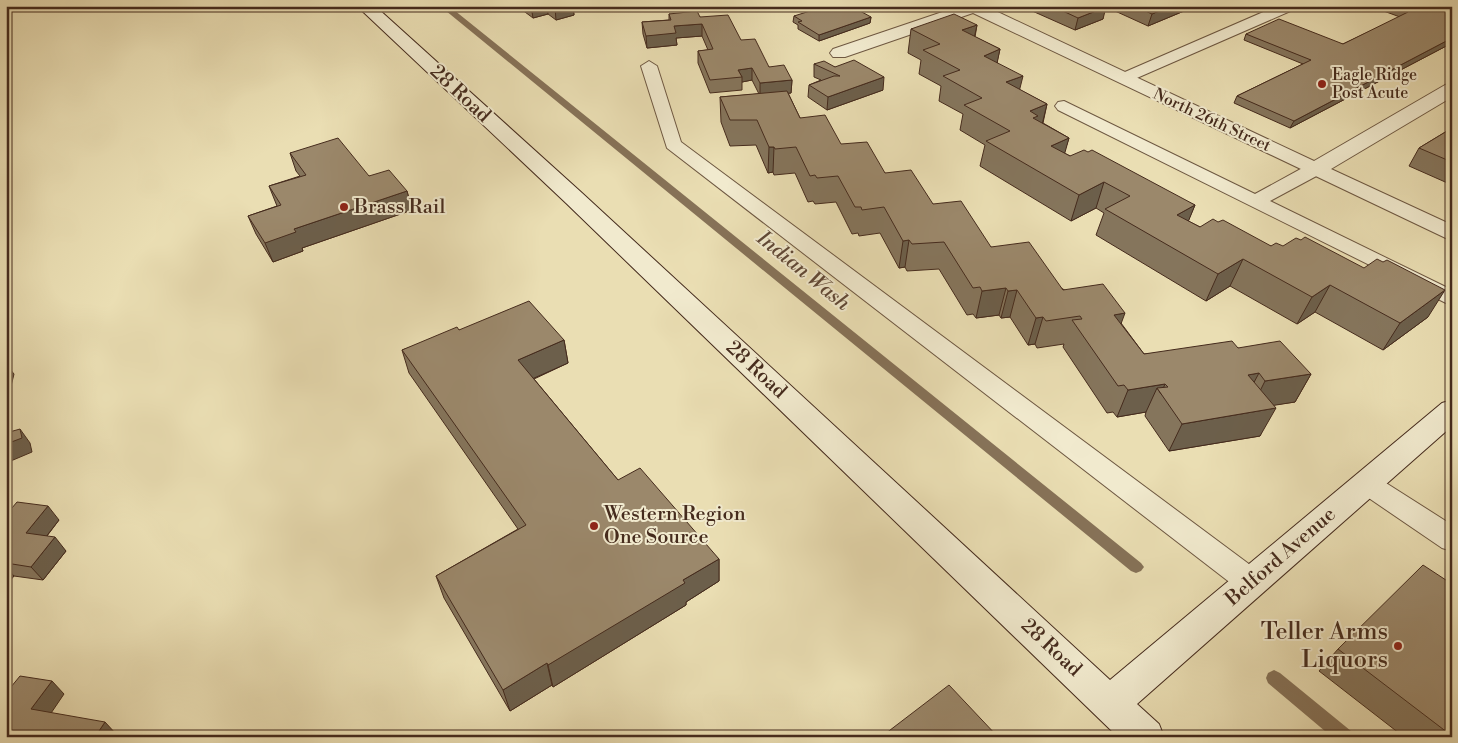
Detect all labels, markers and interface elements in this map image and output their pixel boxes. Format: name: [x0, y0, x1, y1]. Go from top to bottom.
street label: 28 Road: [424, 60, 496, 129]
place label: Eagle Ridge Post Acute: [1332, 65, 1417, 103]
marker: Eagle Ridge Post Acute: [1316, 78, 1328, 90]
street label: North 26th Street: [1150, 84, 1274, 156]
place label: Brass Rail: [353, 195, 445, 220]
marker: Brass Rail: [338, 201, 350, 213]
water label: Indian Wash: [750, 225, 855, 317]
street label: 28 Road: [720, 336, 792, 405]
place label: Western Region One Source: [603, 502, 746, 550]
street label: Belford Avenue: [1220, 502, 1341, 612]
marker: Western Region One Source: [588, 520, 600, 532]
street label: 28 Road: [1015, 614, 1087, 683]
place label: Teller Arms Liquors: [1261, 617, 1388, 675]
marker: Teller Arms Liquors: [1392, 640, 1404, 652]

